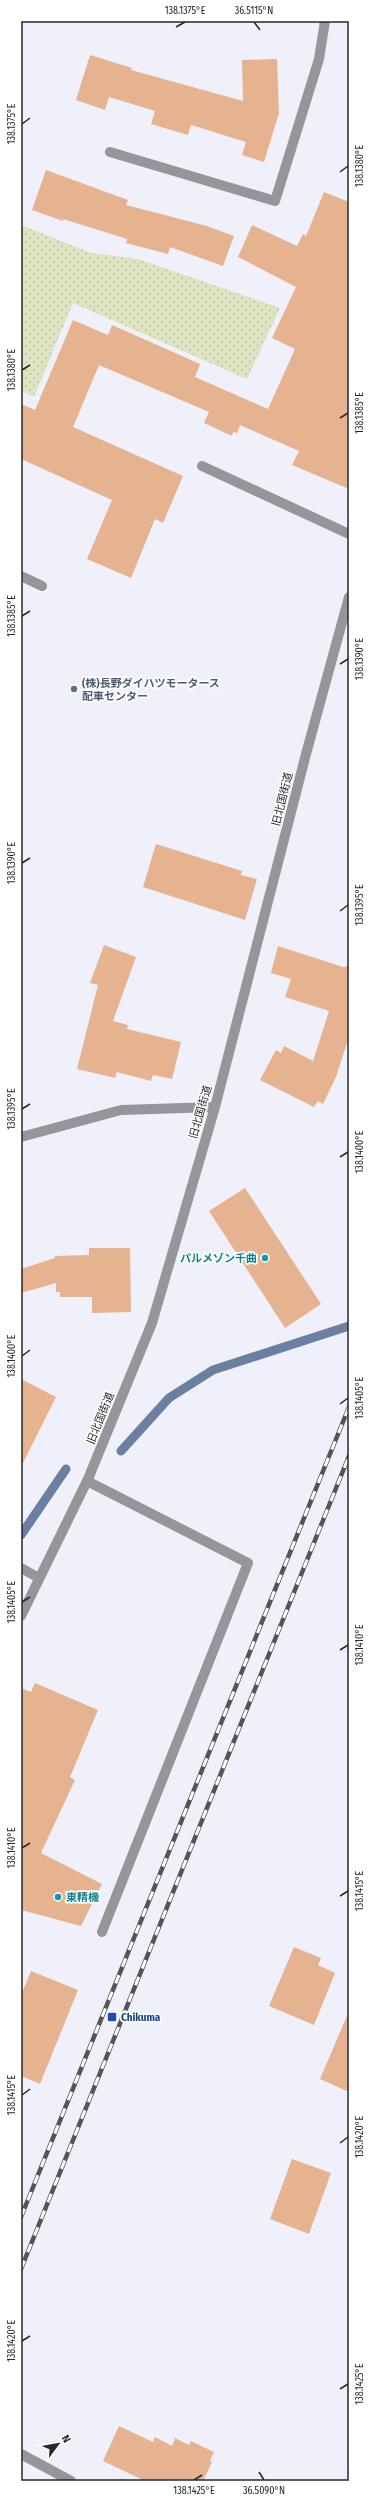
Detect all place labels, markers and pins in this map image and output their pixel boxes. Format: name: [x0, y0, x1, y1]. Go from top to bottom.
place label: (株)長野ダイハツモータース 配車センター: [82, 677, 220, 703]
marker: (株)長野ダイハツモータース 配車センター: [69, 684, 79, 694]
place label: パルメゾン千曲: [180, 1252, 257, 1265]
marker: パルメゾン千曲: [260, 1253, 270, 1263]
place label: 東精機: [66, 1891, 99, 1904]
marker: 東精機: [53, 1892, 63, 1902]
marker: Chikuma: [106, 2011, 118, 2023]
place label: Chikuma: [121, 2011, 161, 2024]

